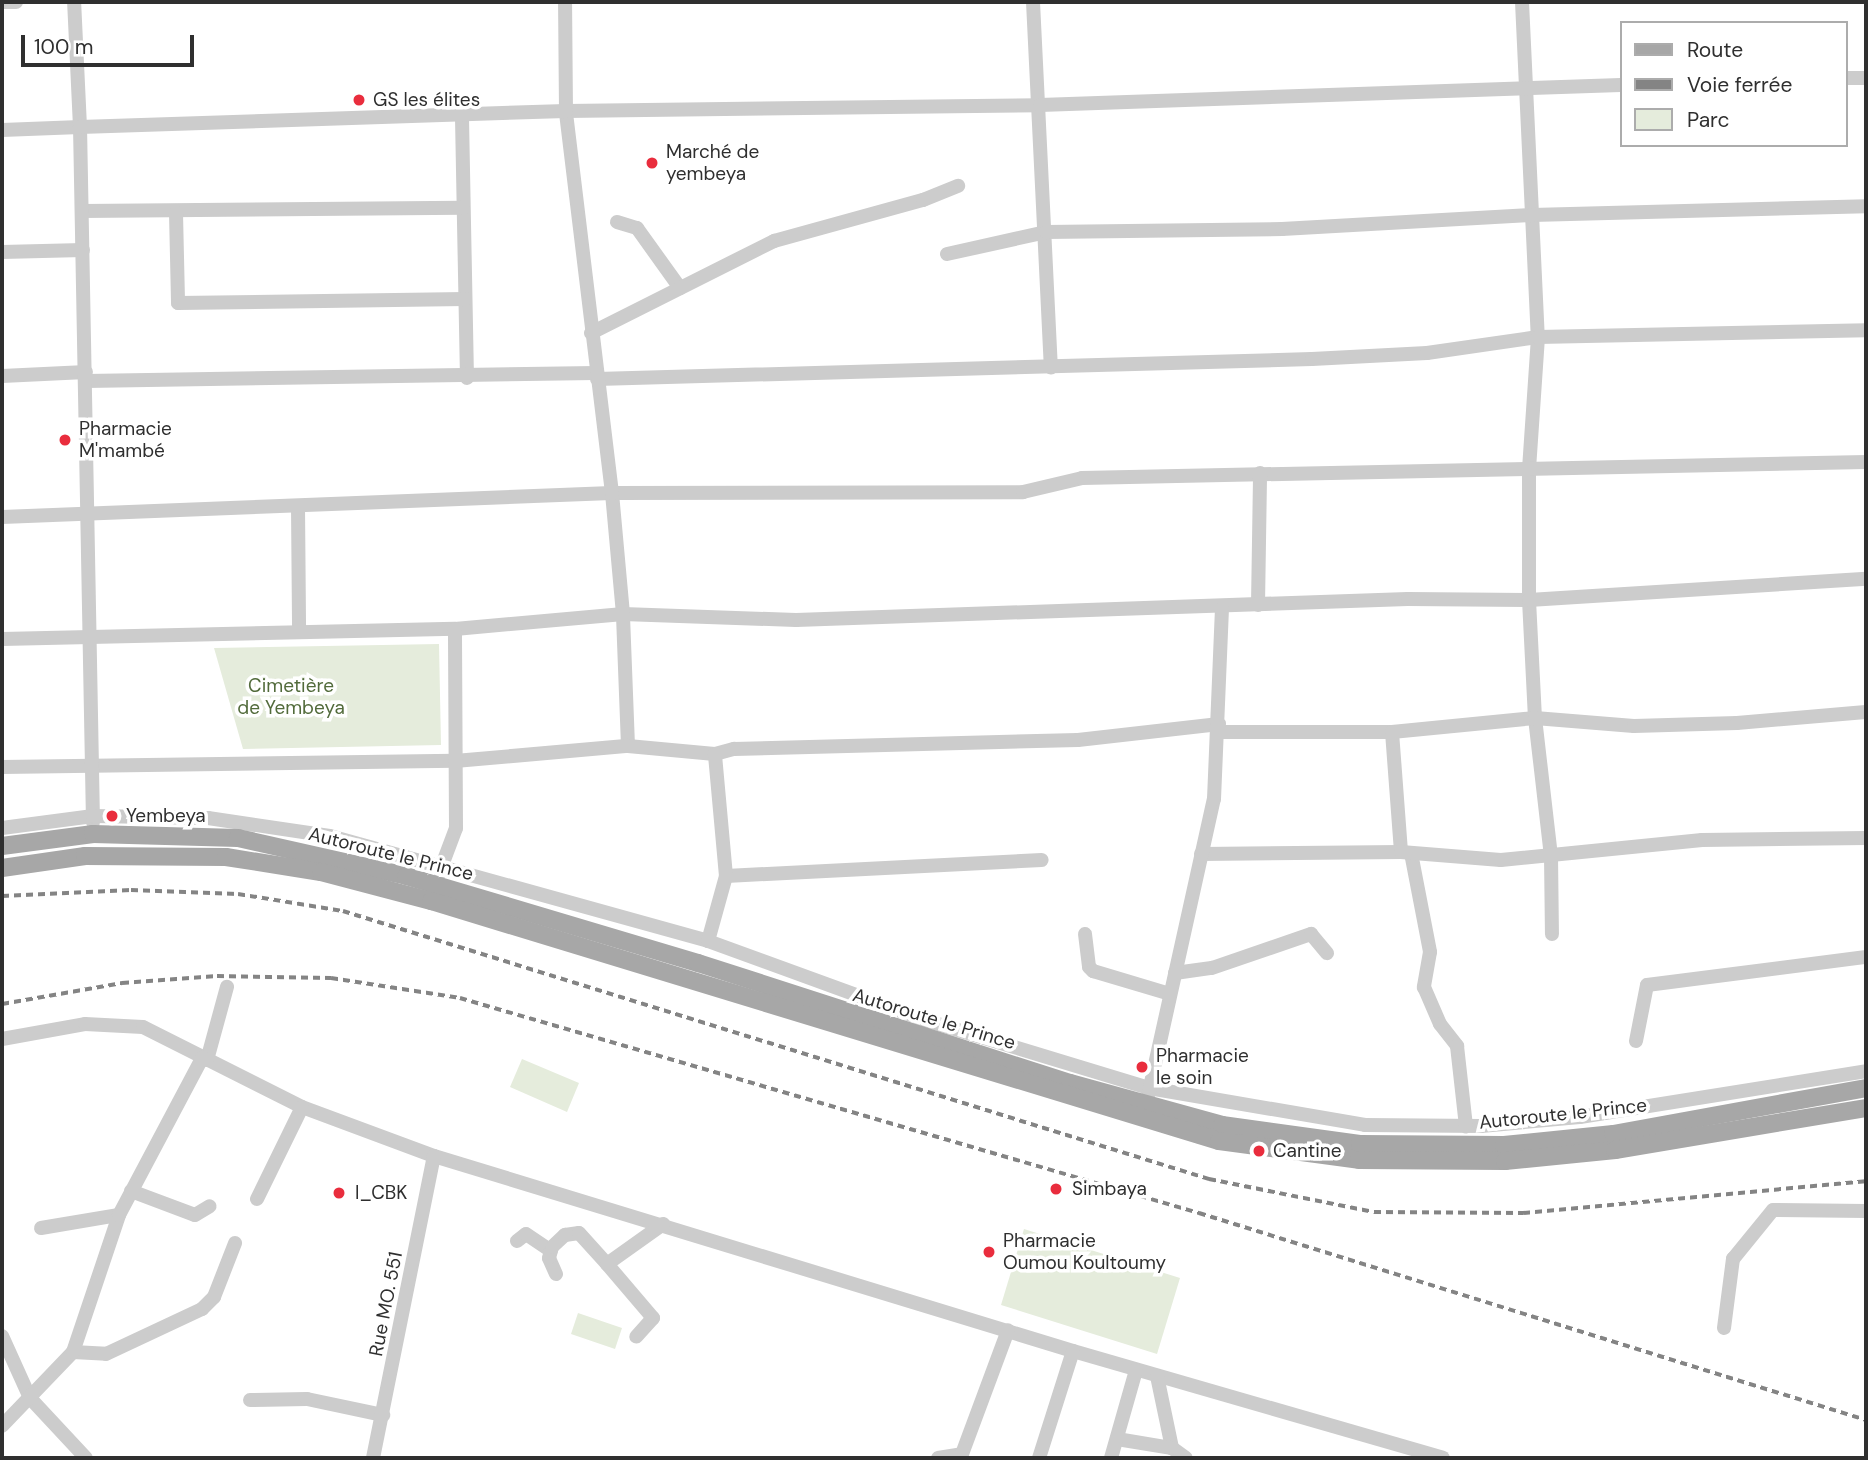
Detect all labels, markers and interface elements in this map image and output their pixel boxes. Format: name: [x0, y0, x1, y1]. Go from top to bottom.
scale bar: [24, 21, 198, 65]
legend: [1619, 21, 1847, 147]
text: 100 m: [34, 33, 94, 61]
text: Route: [1687, 36, 1743, 64]
text: Voie ferrée: [1687, 71, 1792, 99]
place label: GS les élites: [373, 89, 480, 111]
marker: GS les élites: [351, 92, 367, 108]
text: Parc: [1687, 106, 1730, 134]
place label: Marché de yembeya: [666, 141, 759, 185]
marker: Marché de yembeya: [644, 155, 660, 171]
place label: Pharmacie M'mambé: [79, 418, 172, 462]
marker: Pharmacie M'mambé: [57, 432, 73, 448]
park label: Cimetière de Yembeya: [237, 675, 345, 719]
place label: Yembeya: [126, 805, 206, 827]
marker: Yembeya: [104, 808, 120, 824]
street label: Autoroute le Prince: [306, 823, 476, 885]
street label: Autoroute le Prince: [850, 983, 1018, 1055]
place label: Pharmacie le soin: [1156, 1045, 1249, 1089]
marker: Pharmacie le soin: [1134, 1059, 1150, 1075]
street label: Autoroute le Prince: [1478, 1094, 1648, 1134]
place label: Cantine: [1273, 1140, 1342, 1162]
marker: Cantine: [1251, 1143, 1267, 1159]
place label: Simbaya: [1072, 1178, 1147, 1200]
marker: Simbaya: [1046, 1179, 1066, 1199]
place label: I_CBK: [355, 1182, 407, 1204]
marker: I_CBK: [329, 1183, 349, 1203]
place label: Pharmacie Oumou Koultoumy: [1003, 1230, 1166, 1274]
marker: Pharmacie Oumou Koultoumy: [981, 1244, 997, 1260]
street label: Rue MO. 551: [365, 1250, 407, 1358]

